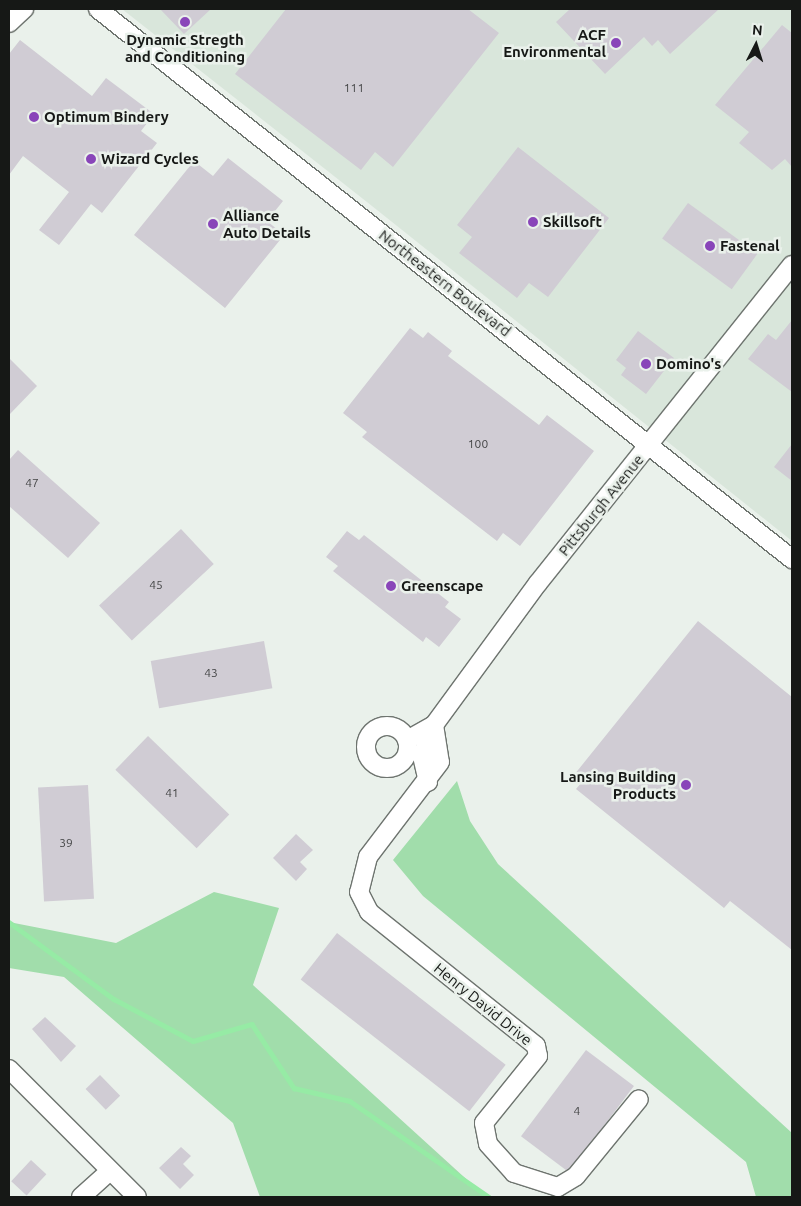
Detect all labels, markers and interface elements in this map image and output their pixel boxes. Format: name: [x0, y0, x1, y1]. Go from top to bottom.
marker: Dynamic Stregth and Conditioning: [179, 16, 191, 28]
north arrow: [731, 20, 781, 70]
text: N: [751, 22, 763, 38]
place label: ACF Environmental: [503, 25, 606, 60]
place label: Dynamic Stregth and Conditioning: [125, 30, 245, 65]
marker: ACF Environmental: [610, 37, 622, 49]
house number: 111: [344, 81, 364, 95]
place label: Optimum Bindery: [44, 108, 169, 126]
marker: Optimum Bindery: [28, 111, 40, 123]
place label: Wizard Cycles: [101, 150, 199, 168]
marker: Wizard Cycles: [85, 153, 97, 165]
place label: Alliance Auto Details: [223, 206, 311, 241]
place label: Skillsoft: [543, 213, 602, 231]
marker: Skillsoft: [527, 216, 539, 228]
marker: Alliance Auto Details: [207, 218, 219, 230]
street label: Northeastern Boulevard: [375, 226, 515, 340]
place label: Fastenal: [720, 237, 780, 255]
marker: Fastenal: [704, 240, 716, 252]
place label: Domino's: [656, 355, 721, 373]
marker: Domino's: [640, 358, 652, 370]
house number: 100: [468, 437, 488, 451]
street label: Pittsburgh Avenue: [555, 451, 647, 559]
house number: 47: [25, 476, 39, 490]
place label: Greenscape: [401, 577, 483, 595]
house number: 45: [149, 578, 163, 592]
marker: Greenscape: [385, 580, 397, 592]
house number: 43: [204, 666, 218, 680]
place label: Lansing Building Products: [560, 767, 676, 802]
marker: Lansing Building Products: [680, 779, 692, 791]
house number: 41: [165, 786, 179, 800]
house number: 39: [59, 836, 73, 850]
street label: Henry David Drive: [430, 959, 536, 1049]
house number: 4: [574, 1104, 580, 1118]

